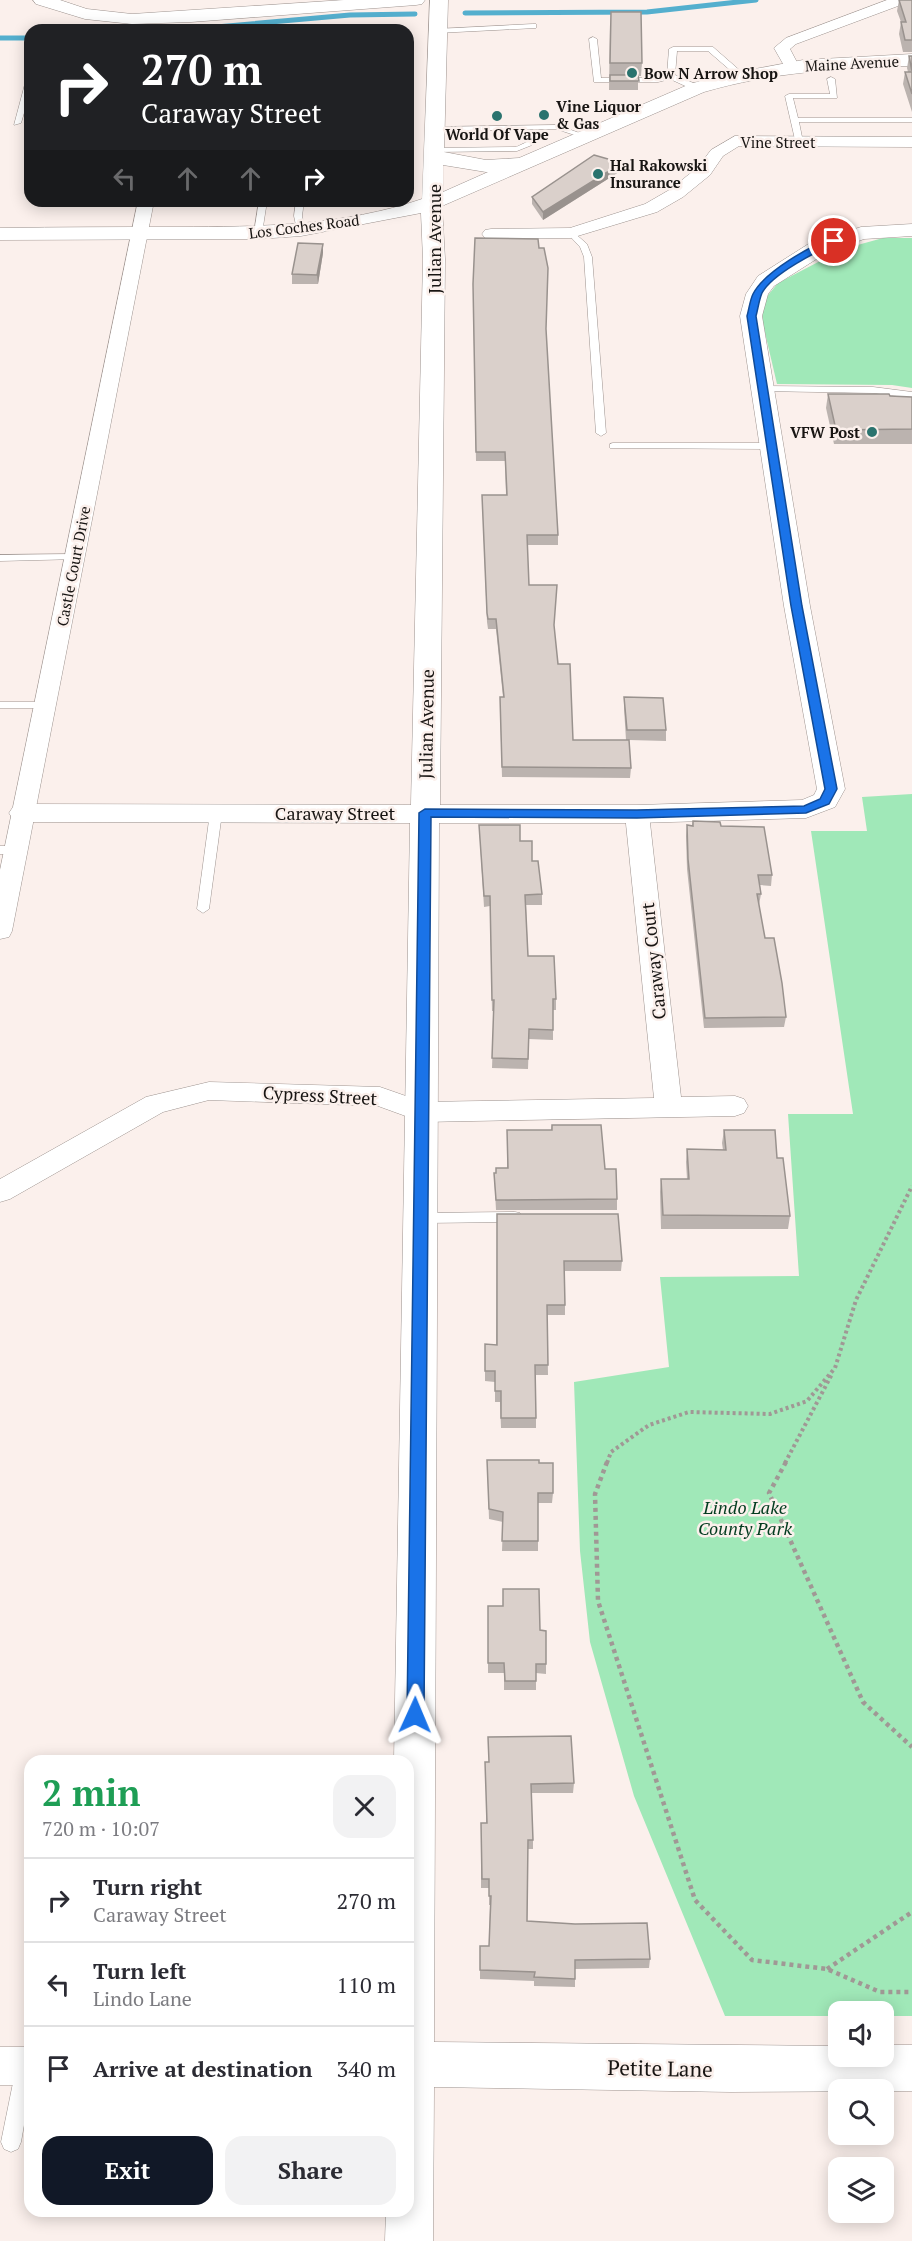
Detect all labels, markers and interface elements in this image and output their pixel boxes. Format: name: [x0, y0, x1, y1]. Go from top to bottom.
text: 270 m: [141, 41, 262, 97]
icon: right: [42, 48, 120, 126]
street label: Maine Avenue: [805, 51, 899, 75]
place label: Bow N Arrow Shop: [644, 63, 778, 83]
marker: Bow N Arrow Shop: [625, 66, 639, 80]
text: Caraway Street: [141, 95, 322, 131]
place label: Vine Liquor & Gas: [556, 96, 642, 133]
marker: Vine Liquor & Gas: [537, 108, 551, 122]
marker: World Of Vape: [490, 109, 504, 123]
place label: World Of Vape: [445, 124, 549, 144]
street label: Vine Street: [741, 132, 816, 152]
place label: Hal Rakowski Insurance: [610, 155, 707, 192]
icon: left: [108, 162, 141, 195]
icon: ahead: [171, 162, 204, 195]
icon: ahead: [234, 162, 267, 195]
icon: right: [297, 162, 330, 195]
marker: Hal Rakowski Insurance: [591, 167, 605, 181]
street label: Julian Avenue: [422, 184, 446, 294]
street label: Los Coches Road: [248, 209, 360, 243]
pin: [808, 215, 859, 266]
icon: arrive: [817, 224, 850, 257]
place label: VFW Post: [790, 422, 860, 442]
marker: VFW Post: [865, 425, 879, 439]
street label: Castle Court Drive: [52, 504, 94, 628]
street label: Julian Avenue: [413, 669, 439, 779]
street label: Caraway Street: [275, 801, 395, 825]
street label: Caraway Court: [635, 901, 671, 1021]
street label: Cypress Street: [262, 1080, 378, 1110]
park label: Lindo Lake County Park: [698, 1495, 792, 1540]
position arrow: [383, 1683, 447, 1747]
text: 2 min: [42, 1769, 140, 1816]
button: close: [333, 1775, 396, 1838]
text: 720 m · 10:07: [42, 1815, 160, 1842]
text: Turn right: [93, 1872, 202, 1901]
icon: right: [42, 1884, 75, 1917]
text: 270 m: [336, 1886, 396, 1915]
text: Caraway Street: [93, 1901, 227, 1928]
text: Turn left: [93, 1956, 186, 1985]
icon: left: [42, 1968, 75, 2001]
text: 110 m: [336, 1970, 396, 1999]
text: Lindo Lane: [93, 1985, 192, 2012]
map controls: [828, 2001, 894, 2223]
button: sound: [828, 2001, 894, 2067]
icon: arrive: [42, 2052, 75, 2085]
street label: Petite Lane: [607, 2053, 713, 2083]
text: Arrive at destination: [93, 2054, 312, 2083]
text: 340 m: [336, 2054, 396, 2083]
button: search: [828, 2079, 894, 2145]
button: Exit: [42, 2136, 213, 2205]
button: Share: [225, 2136, 396, 2205]
button: layers: [828, 2157, 894, 2223]

